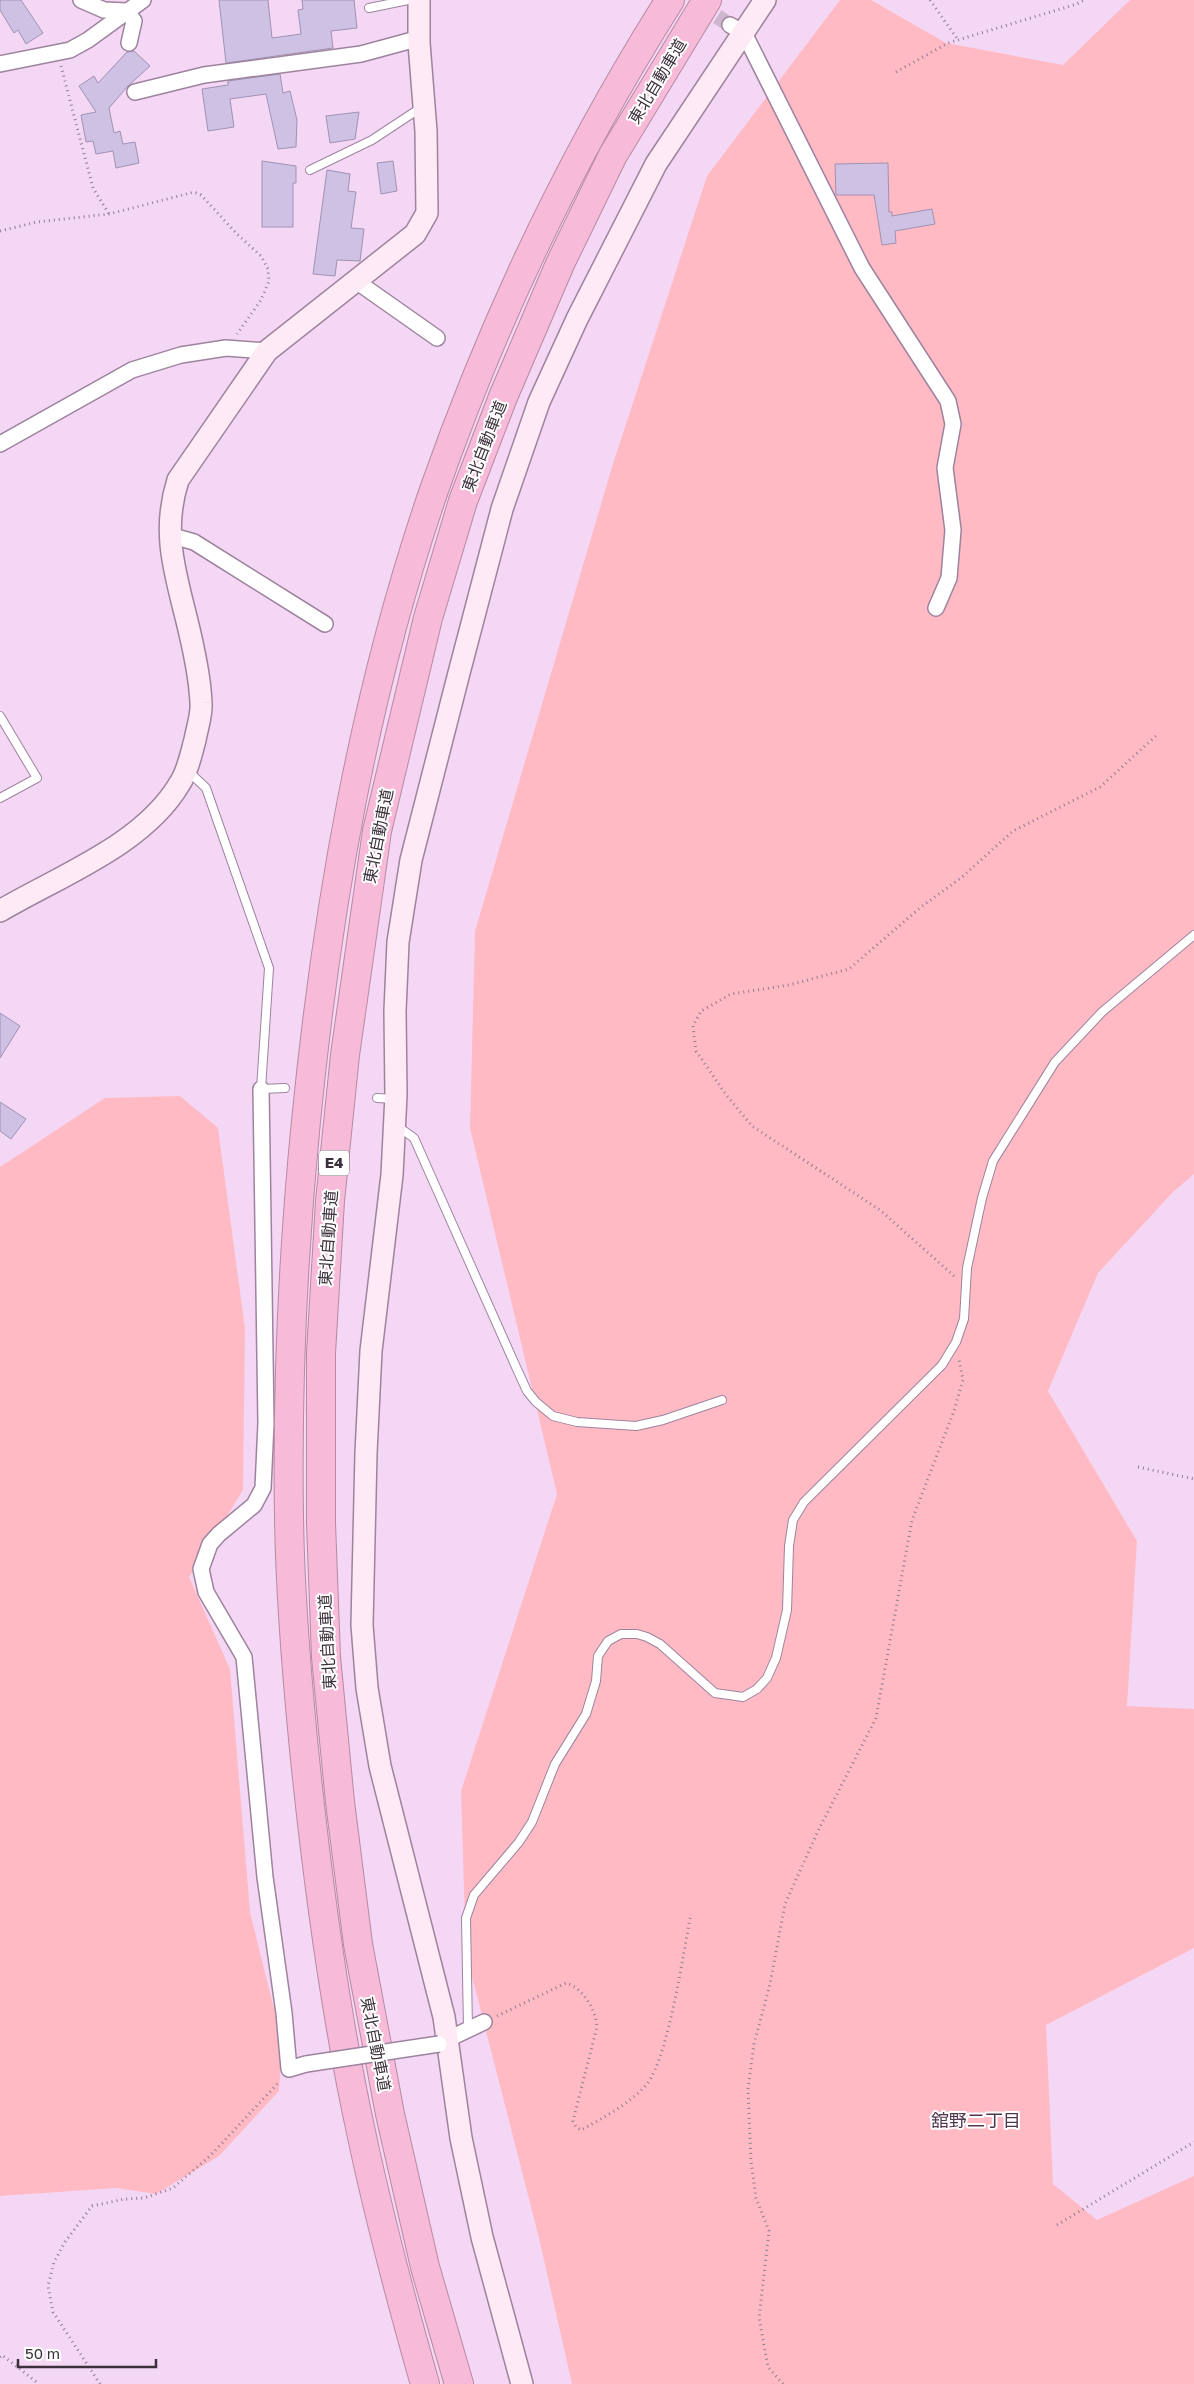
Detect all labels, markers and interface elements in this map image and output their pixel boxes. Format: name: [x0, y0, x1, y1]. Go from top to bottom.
street label: 東北自動車道: [624, 35, 690, 127]
street label: 東北自動車道: [457, 398, 511, 494]
street label: 東北自動車道: [359, 787, 397, 885]
road number: E4: [319, 1150, 349, 1176]
street label: 東北自動車道: [315, 1189, 341, 1287]
street label: 東北自動車道: [315, 1594, 339, 1690]
street label: 東北自動車道: [357, 1995, 395, 2093]
district label: 舘野二丁目: [931, 2109, 1021, 2131]
scale bar: [18, 2336, 155, 2368]
text: 50 m: [25, 2344, 60, 2362]

